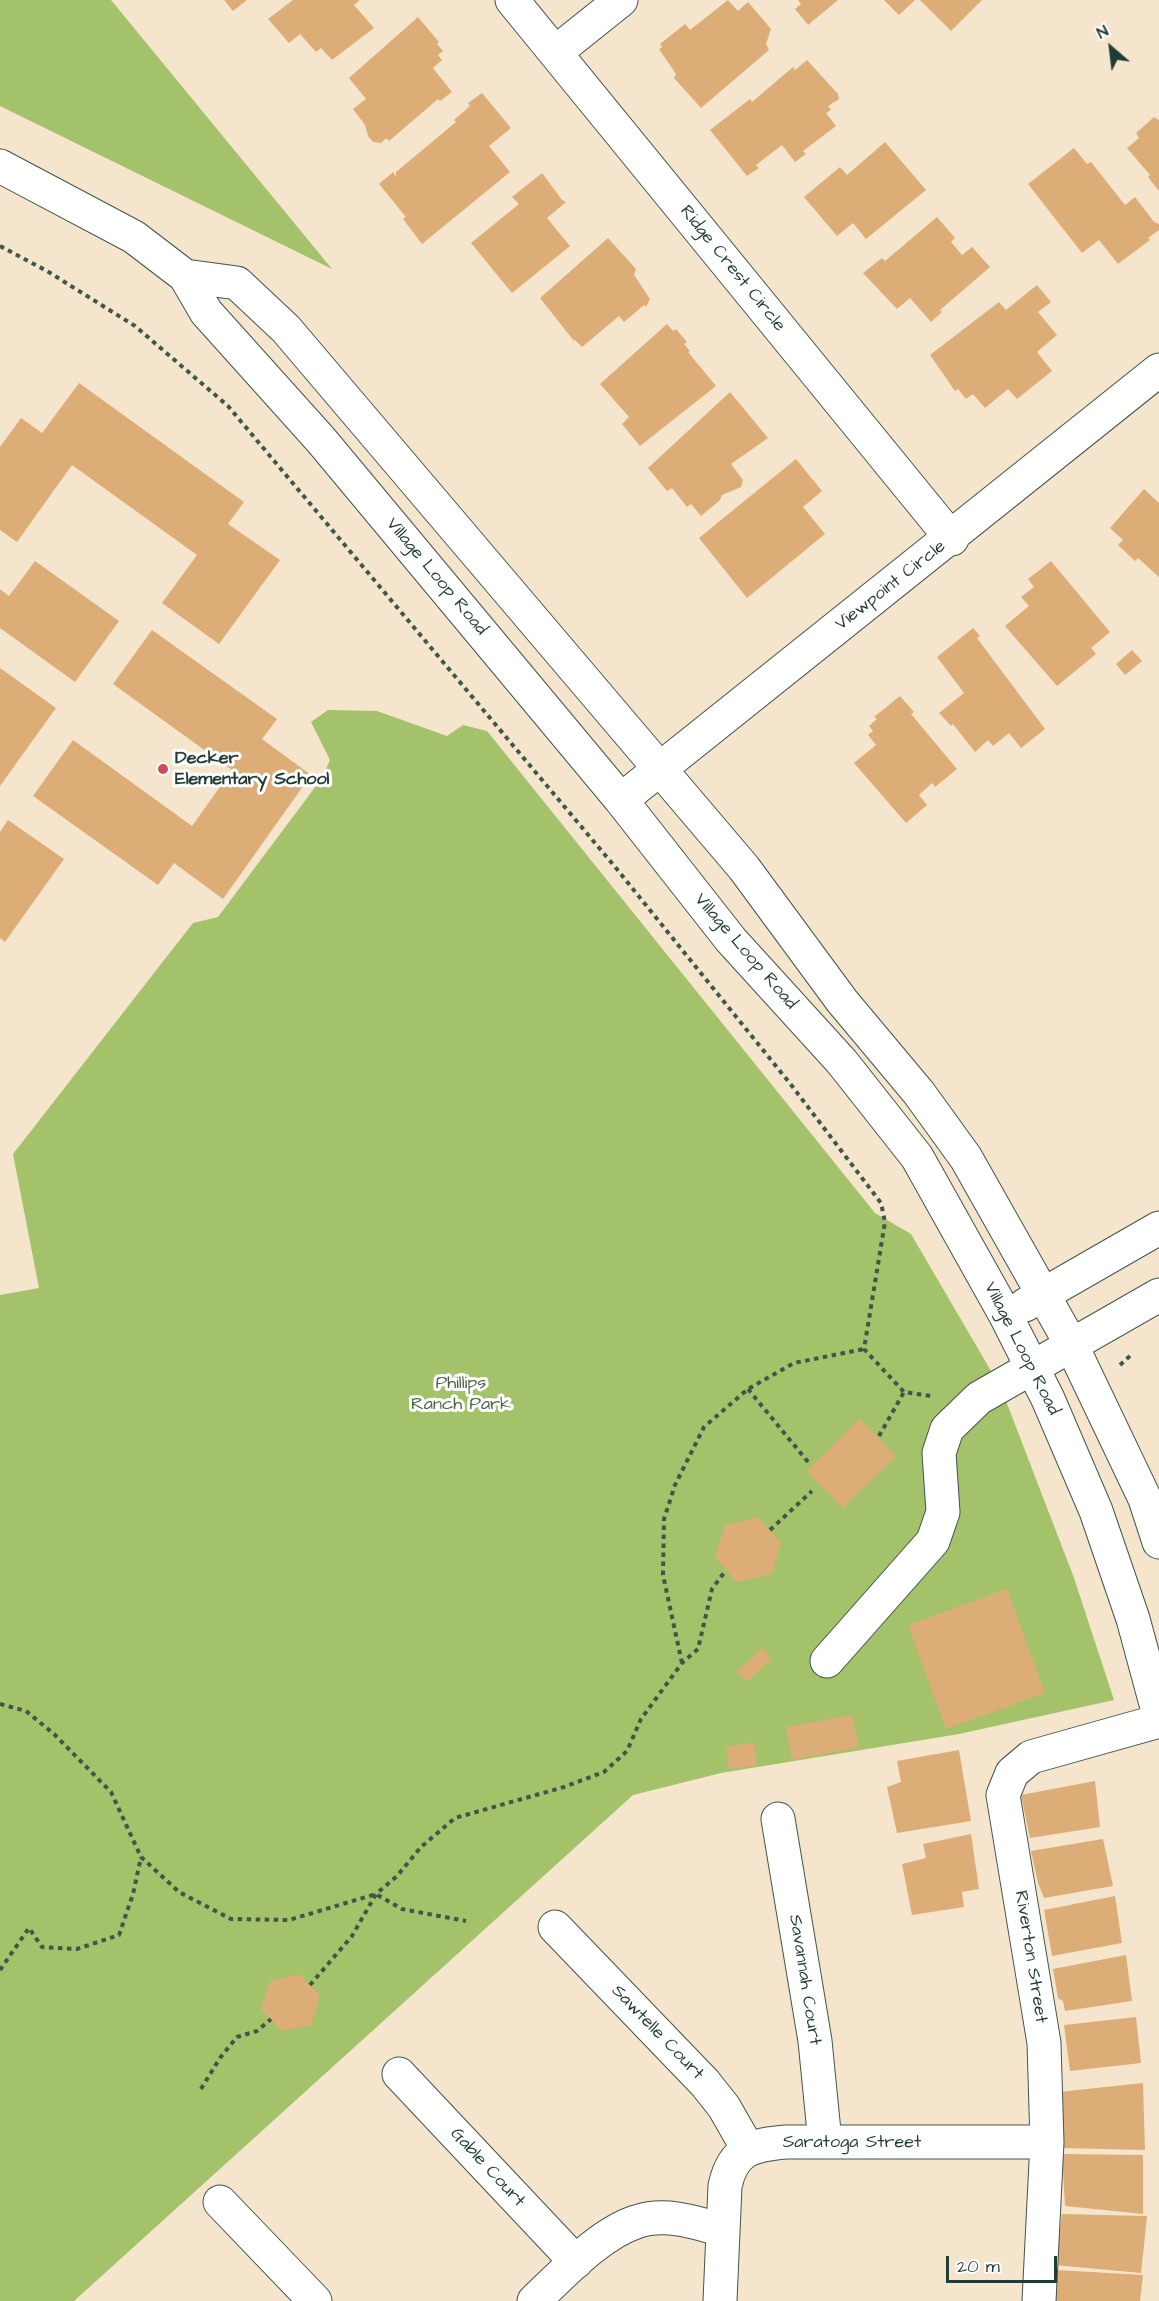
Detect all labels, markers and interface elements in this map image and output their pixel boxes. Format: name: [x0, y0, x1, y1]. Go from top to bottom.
north arrow: [1081, 18, 1141, 78]
text: N: [1093, 20, 1112, 44]
street label: Ridge Crest Circle: [674, 201, 790, 337]
street label: Village Loop Road: [381, 514, 491, 640]
street label: Viewpoint Circle: [832, 536, 950, 636]
place label: Decker Elementary School: [175, 748, 329, 790]
marker: Decker Elementary School: [156, 762, 170, 776]
street label: Village Loop Road: [689, 890, 801, 1014]
street label: Village Loop Road: [978, 1279, 1064, 1419]
park label: Phillips Ranch Park: [411, 1373, 511, 1416]
street label: Riverton Street: [1009, 1889, 1051, 2025]
street label: Savannah Court: [783, 1913, 825, 2047]
street label: Sawtelle Court: [606, 1981, 708, 2085]
street label: Gable Court: [445, 2124, 529, 2212]
street label: Saratoga Street: [783, 2132, 921, 2154]
scale bar: [949, 2244, 1060, 2282]
text: 20 m: [957, 2254, 1000, 2279]

